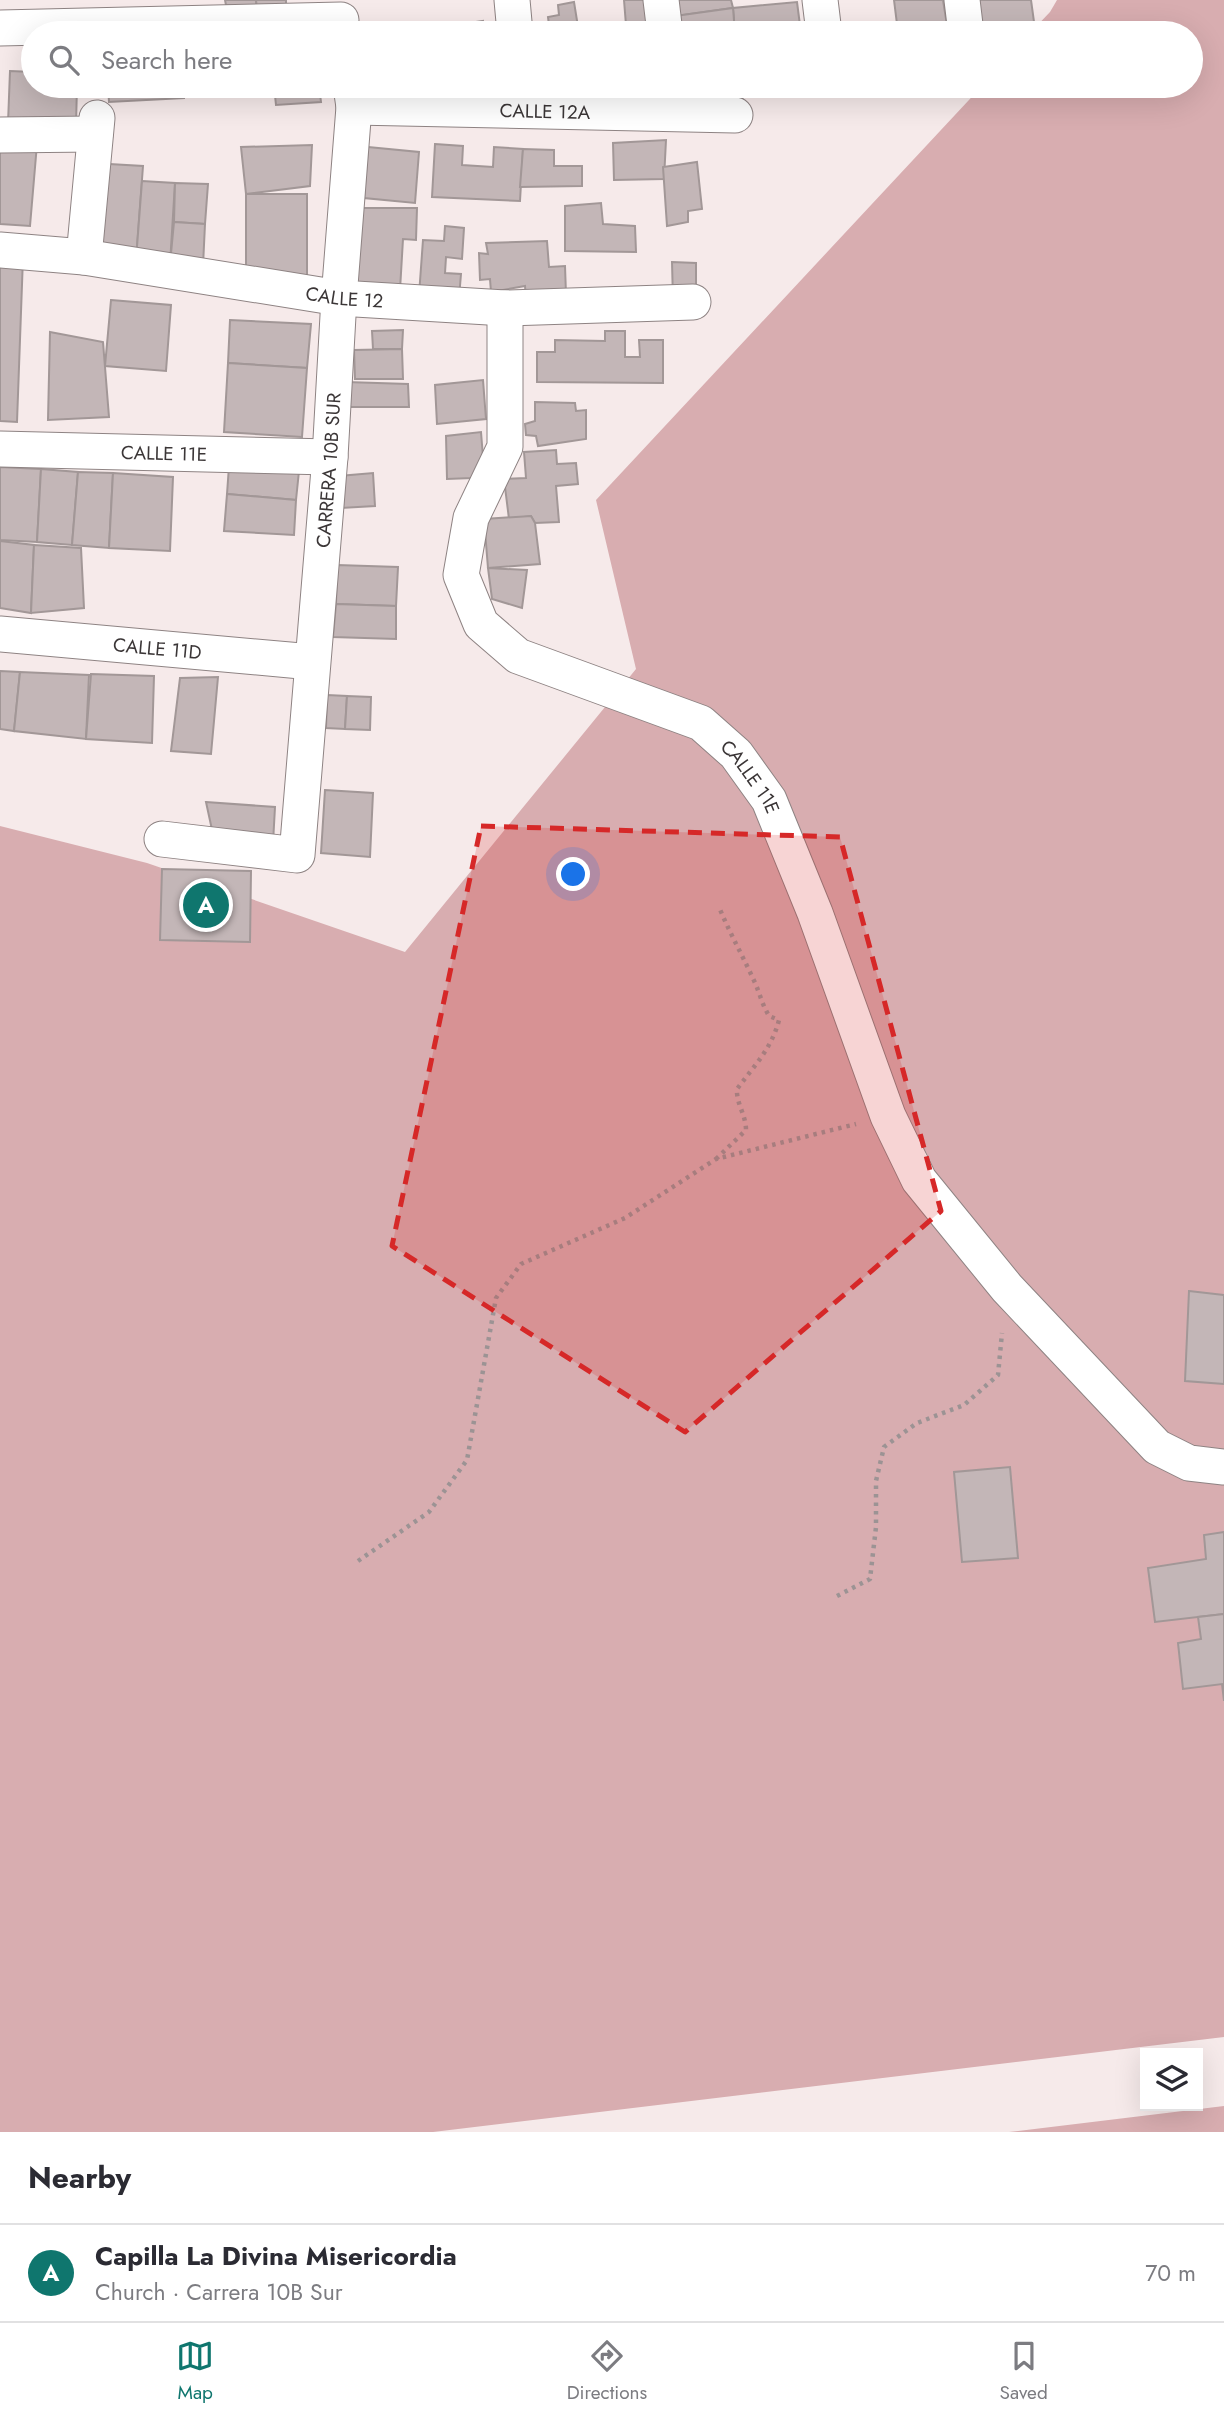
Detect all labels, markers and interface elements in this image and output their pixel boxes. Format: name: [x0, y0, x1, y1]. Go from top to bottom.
search box: [21, 21, 1203, 98]
icon: search: [45, 41, 83, 79]
text: Search here: [101, 41, 233, 79]
street label: CALLE 12A: [499, 97, 591, 126]
street label: CALLE 12: [304, 280, 384, 315]
street label: CARRERA 10B SUR: [310, 392, 348, 549]
street label: CALLE 11E: [121, 439, 207, 468]
street label: CALLE 11D: [112, 631, 203, 666]
street label: CALLE 11E: [715, 734, 786, 818]
your location: [556, 857, 590, 891]
pin: A: [183, 879, 229, 931]
map controls: [1140, 2048, 1203, 2111]
button: layers: [1140, 2048, 1203, 2111]
text: Nearby: [28, 2156, 131, 2199]
text: Capilla La Divina Misericordia: [95, 2237, 457, 2275]
text: A: [43, 2256, 59, 2290]
text: 70 m: [1145, 2256, 1196, 2290]
text: Church · Carrera 10B Sur: [95, 2275, 343, 2309]
tab: Map: [176, 2337, 214, 2406]
tab: Directions: [567, 2337, 647, 2406]
tab: Saved: [1000, 2337, 1048, 2406]

